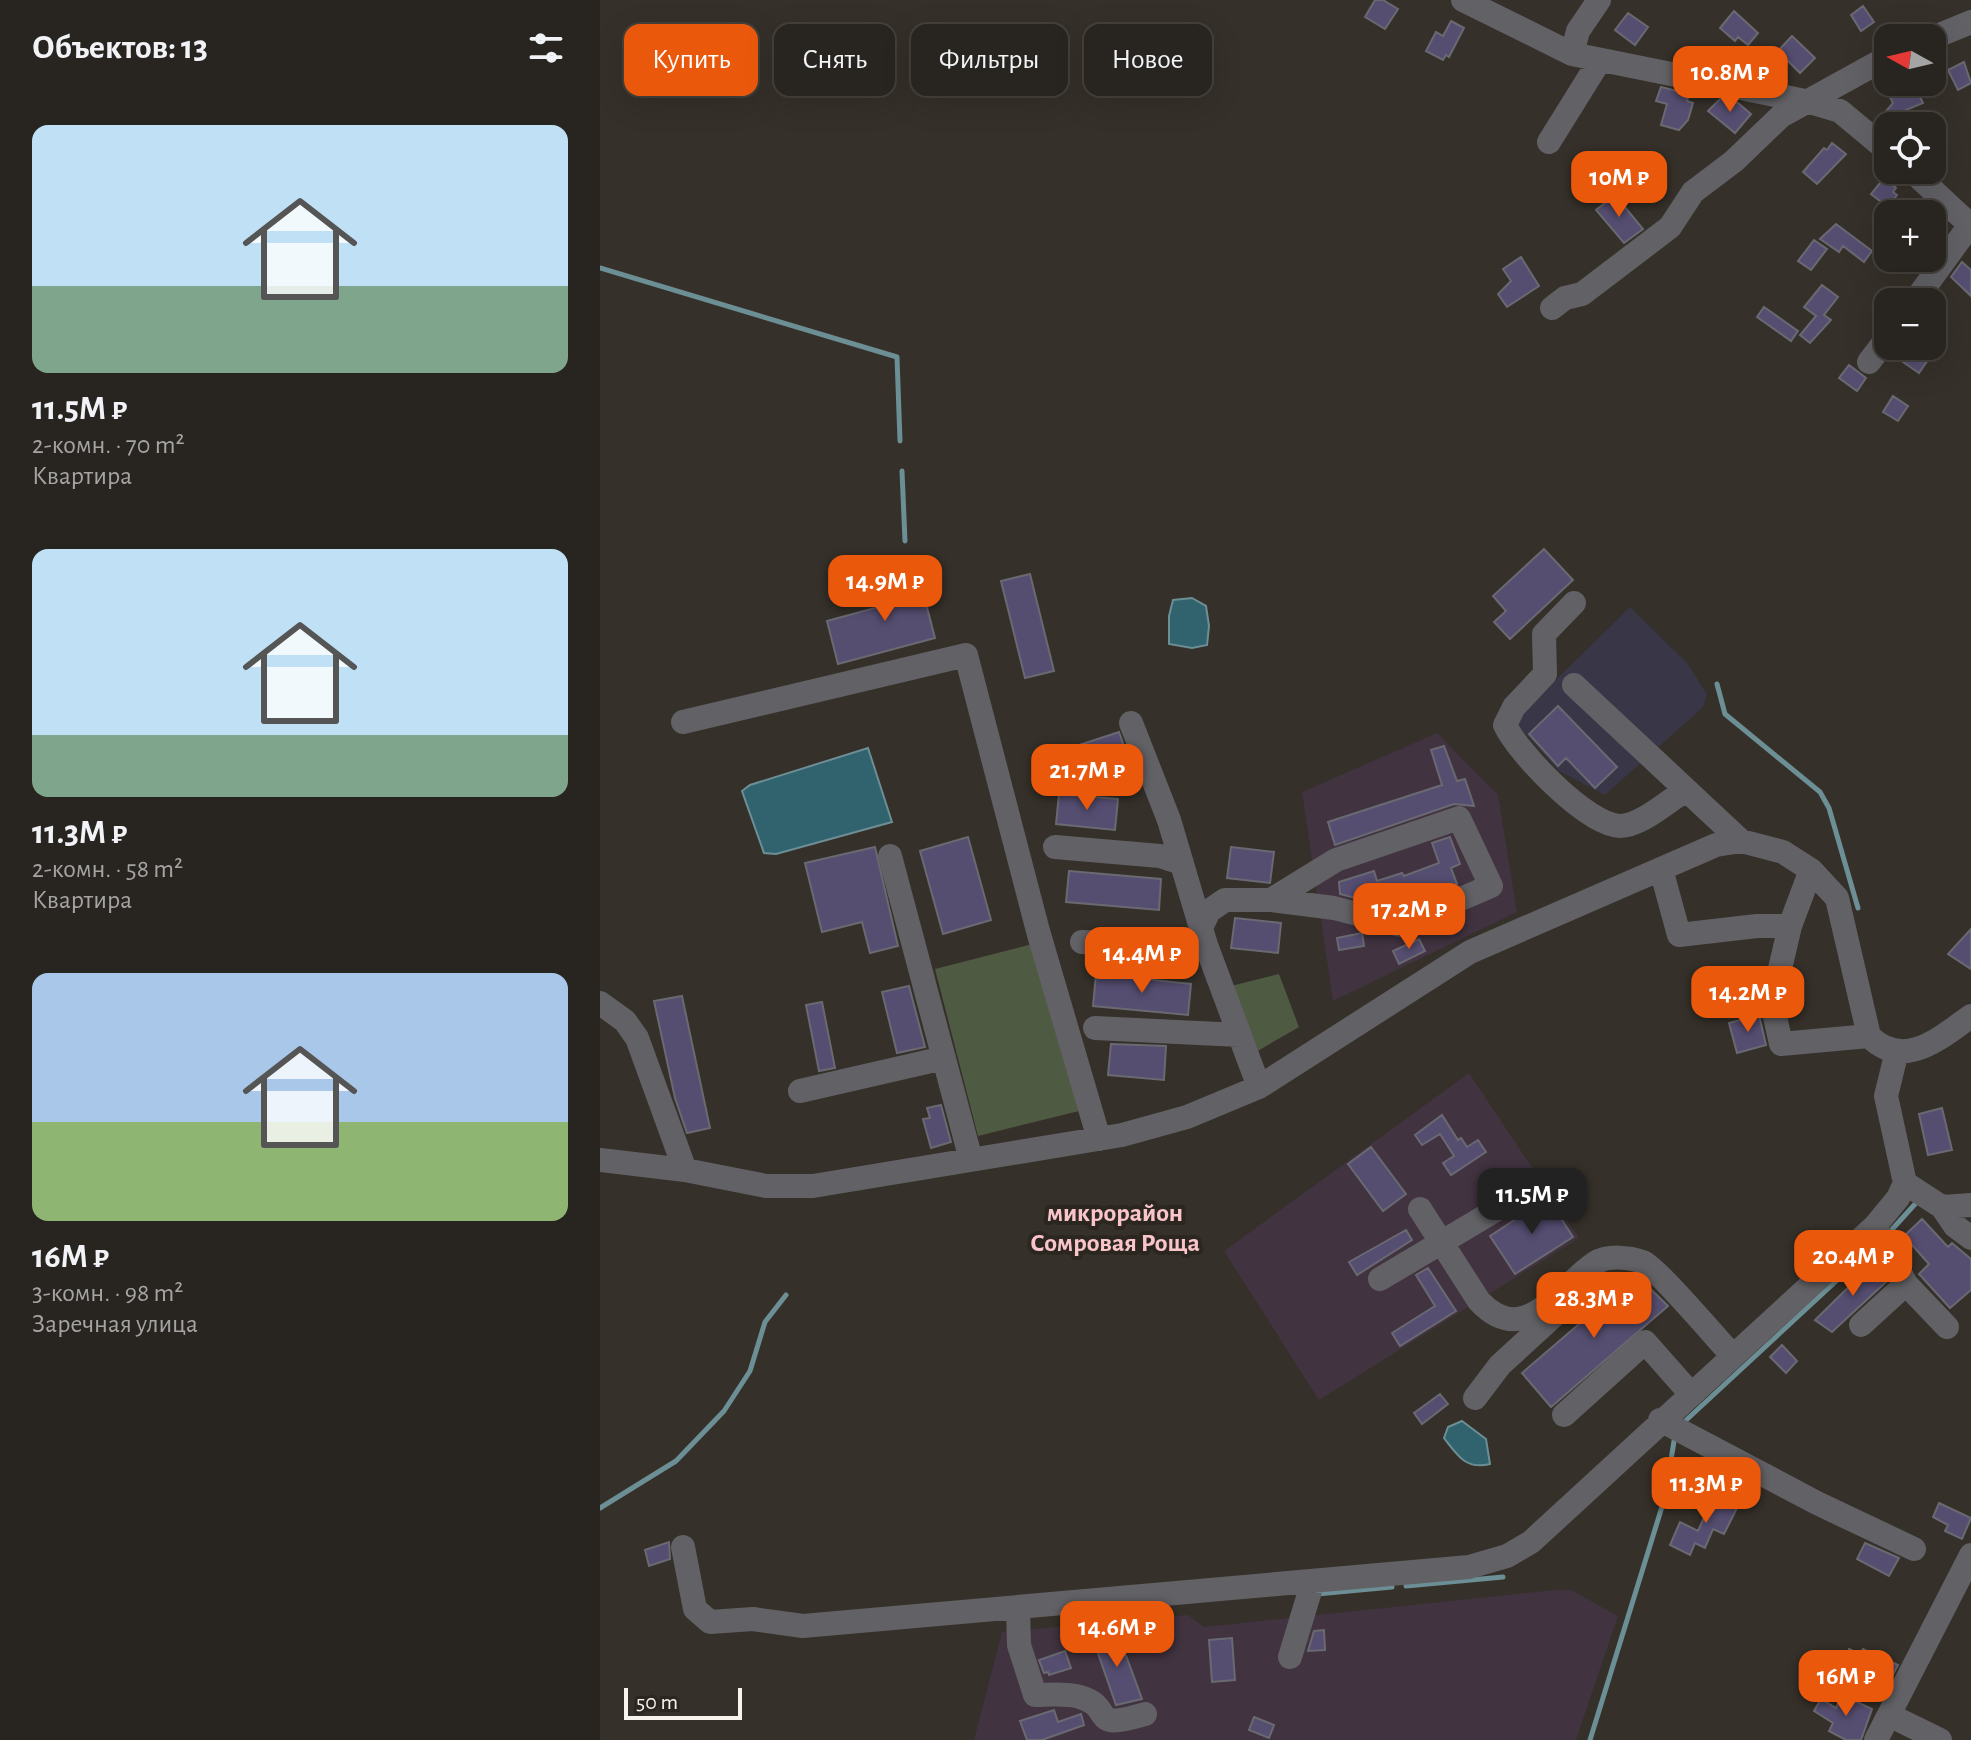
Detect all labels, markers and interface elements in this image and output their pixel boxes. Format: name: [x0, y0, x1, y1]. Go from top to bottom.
chip: Купить: [624, 24, 758, 96]
chip: Снять: [774, 24, 895, 96]
chip: Фильтры: [911, 24, 1068, 96]
chip: Новое: [1084, 24, 1212, 96]
north arrow: [1874, 24, 1946, 96]
map controls: [1874, 24, 1946, 360]
icon: filters: [524, 26, 568, 70]
text: Объектов: 13: [32, 31, 208, 65]
pin: 10.8M ₽: [1656, 46, 1804, 114]
text: 10.8M ₽: [1691, 59, 1769, 85]
button: locate: [1874, 112, 1946, 184]
pin: 10M ₽: [1563, 151, 1675, 219]
text: 10M ₽: [1589, 164, 1649, 190]
icon: home: [228, 177, 372, 321]
button: +: [1874, 200, 1946, 272]
button: −: [1874, 288, 1946, 360]
text: 11.5M ₽: [32, 392, 127, 426]
text: 2-комн. · 70 m²: [32, 432, 185, 458]
text: Квартира: [32, 463, 132, 489]
pin: 14.9M ₽: [811, 555, 959, 623]
text: 14.9M ₽: [846, 568, 924, 594]
icon: home: [228, 601, 372, 745]
pin: 21.7M ₽: [1013, 744, 1161, 812]
text: 21.7M ₽: [1049, 757, 1125, 783]
text: 11.3M ₽: [32, 816, 127, 850]
text: 2-комн. · 58 m²: [32, 856, 183, 882]
pin: 17.2M ₽: [1335, 883, 1483, 951]
text: Квартира: [32, 887, 132, 913]
text: 17.2M ₽: [1371, 896, 1447, 922]
pin: 14.4M ₽: [1068, 927, 1216, 995]
text: 14.4M ₽: [1103, 940, 1181, 966]
pin: 14.2M ₽: [1674, 966, 1822, 1034]
text: 14.2M ₽: [1709, 979, 1787, 1005]
icon: home: [228, 1025, 372, 1169]
pin: 11.5M ₽: [1458, 1168, 1606, 1236]
text: 11.5M ₽: [1496, 1181, 1568, 1207]
district label: микрорайон Сомровая Роща: [1030, 1200, 1200, 1256]
pin: 20.4M ₽: [1779, 1230, 1927, 1298]
text: 16M ₽: [32, 1240, 109, 1274]
text: 20.4M ₽: [1812, 1243, 1894, 1269]
pin: 28.3M ₽: [1520, 1272, 1668, 1340]
text: 3-комн. · 98 m²: [32, 1280, 183, 1306]
text: 28.3M ₽: [1554, 1285, 1634, 1311]
text: Заречная улица: [32, 1311, 198, 1337]
pin: 11.3M ₽: [1632, 1457, 1780, 1525]
text: 11.3M ₽: [1670, 1470, 1742, 1496]
pin: 14.6M ₽: [1043, 1601, 1191, 1669]
text: 14.6M ₽: [1078, 1614, 1156, 1640]
pin: 16M ₽: [1790, 1650, 1902, 1718]
text: 16M ₽: [1817, 1663, 1875, 1689]
scale bar: [624, 1684, 742, 1720]
text: 50 m: [636, 1691, 678, 1713]

